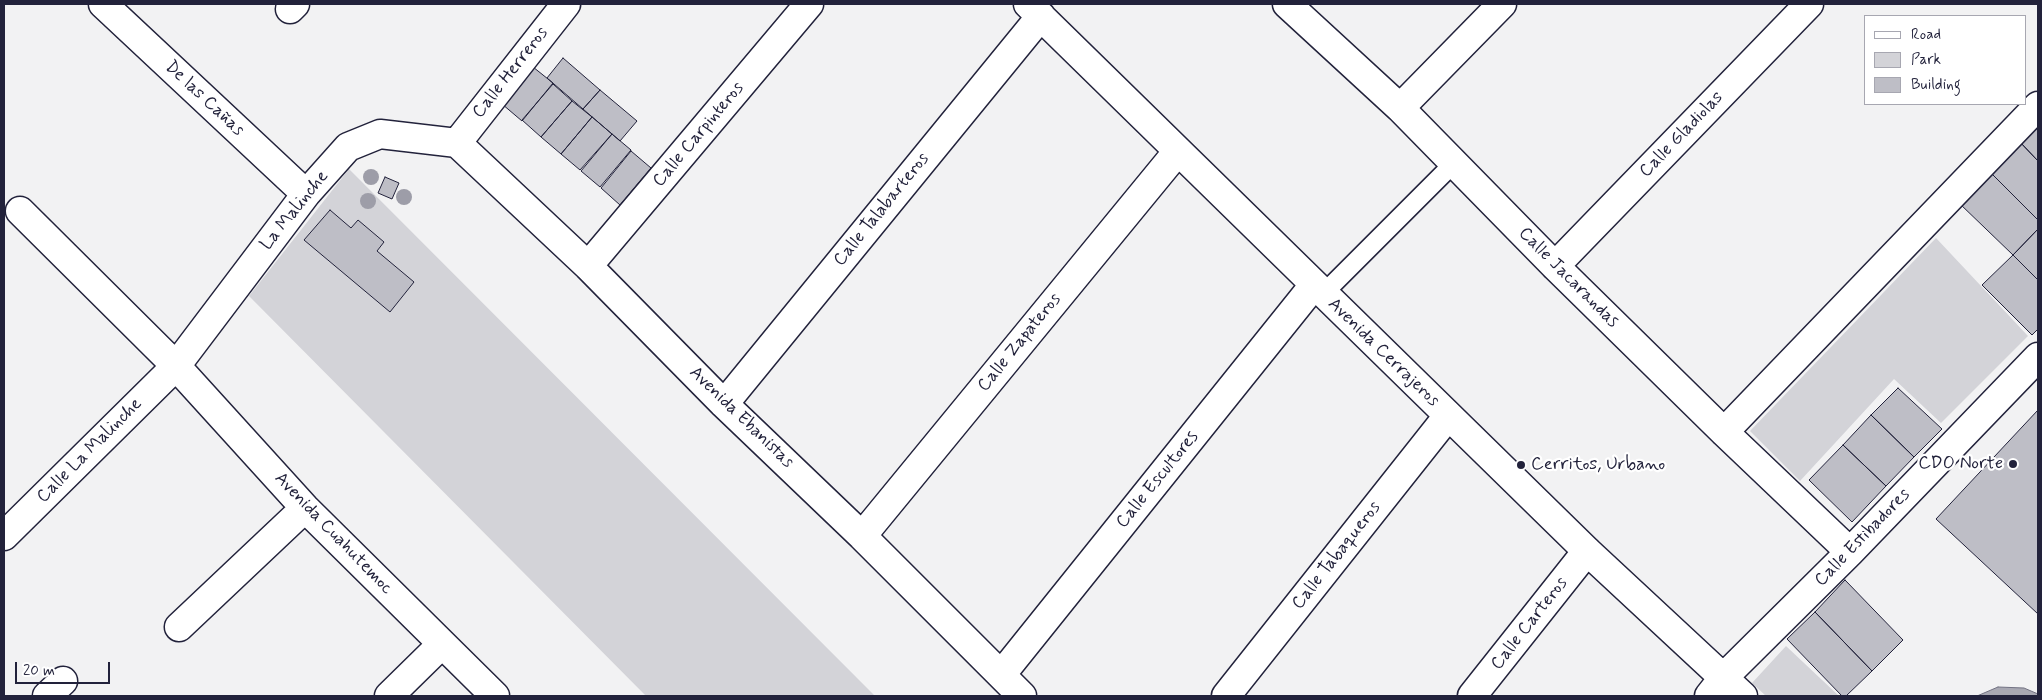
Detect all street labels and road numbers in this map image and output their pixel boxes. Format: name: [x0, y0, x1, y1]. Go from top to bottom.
street label: Calle Herreros: [469, 23, 553, 123]
street label: De las Cañas: [160, 57, 248, 141]
street label: Calle Carpinteros: [649, 78, 749, 192]
street label: Calle Gladiolas: [1636, 87, 1728, 183]
street label: Calle Talabarteros: [830, 149, 934, 271]
street label: La Malinche: [256, 167, 334, 255]
street label: Calle Jacarandas: [1513, 223, 1623, 333]
street label: Calle Zapateros: [974, 289, 1066, 397]
street label: Avenida Cerrajeros: [1323, 294, 1443, 412]
street label: Avenida Ebanistas: [684, 363, 798, 473]
street label: Calle La Malinche: [33, 394, 147, 508]
street label: Calle Escultores: [1112, 427, 1204, 533]
street label: Avenida Cuahutemoc: [269, 468, 397, 600]
street label: Calle Estibadores: [1811, 484, 1915, 592]
street label: Calle Tabaqueros: [1288, 498, 1386, 614]
street label: Calle Carteros: [1487, 573, 1573, 675]

